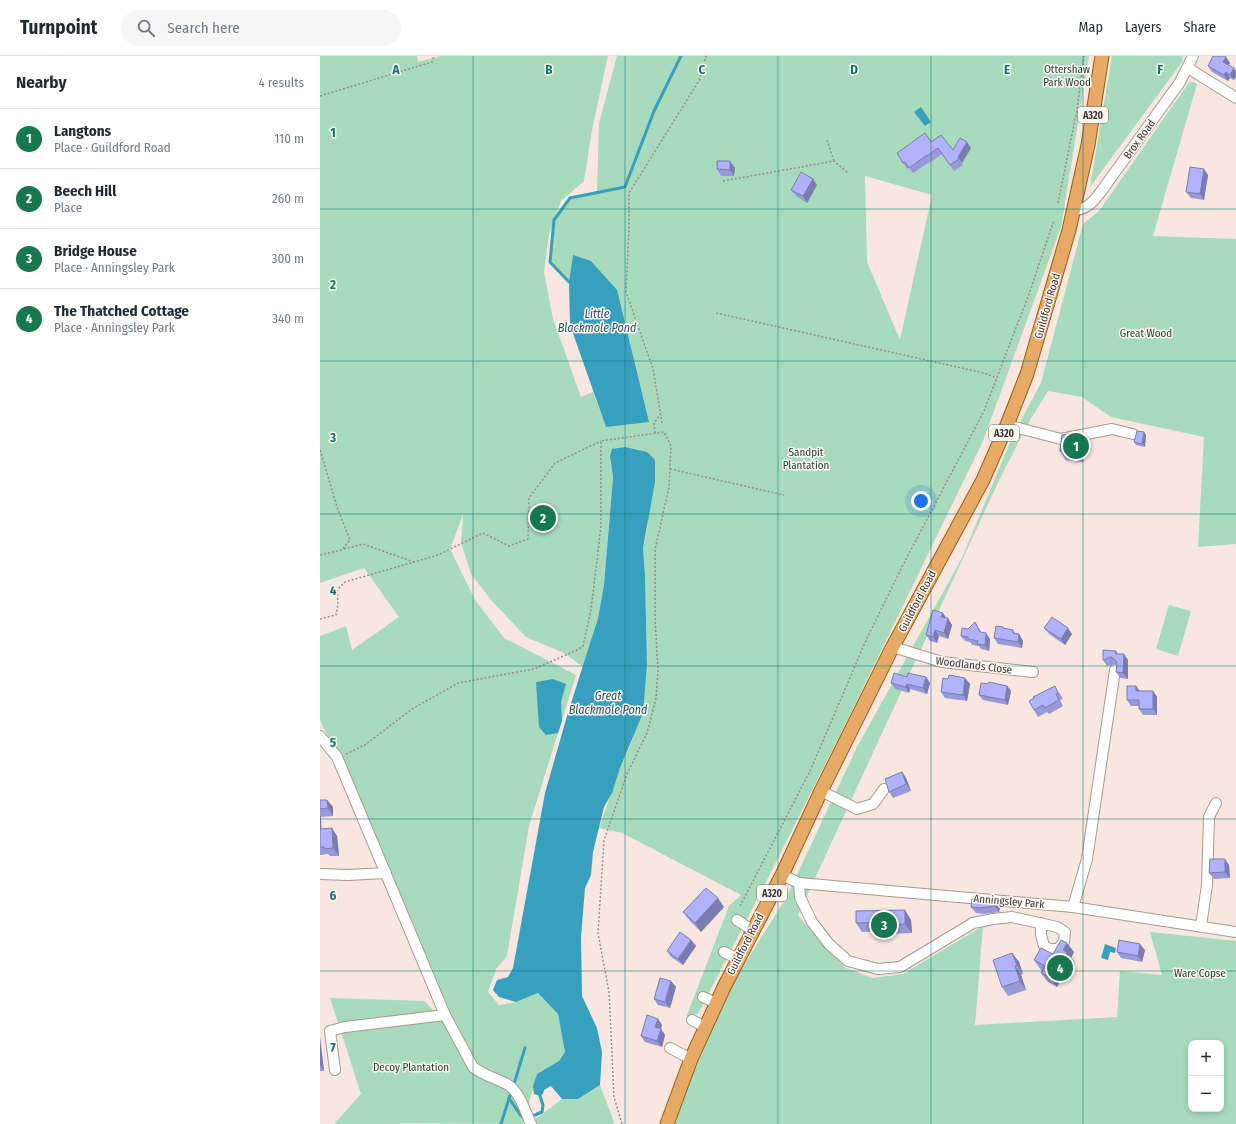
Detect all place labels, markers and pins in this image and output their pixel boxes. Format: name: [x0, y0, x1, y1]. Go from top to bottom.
pin: 1: [1063, 431, 1089, 461]
pin: 2: [530, 503, 556, 533]
pin: 3: [871, 910, 897, 940]
pin: 4: [1047, 953, 1073, 983]

